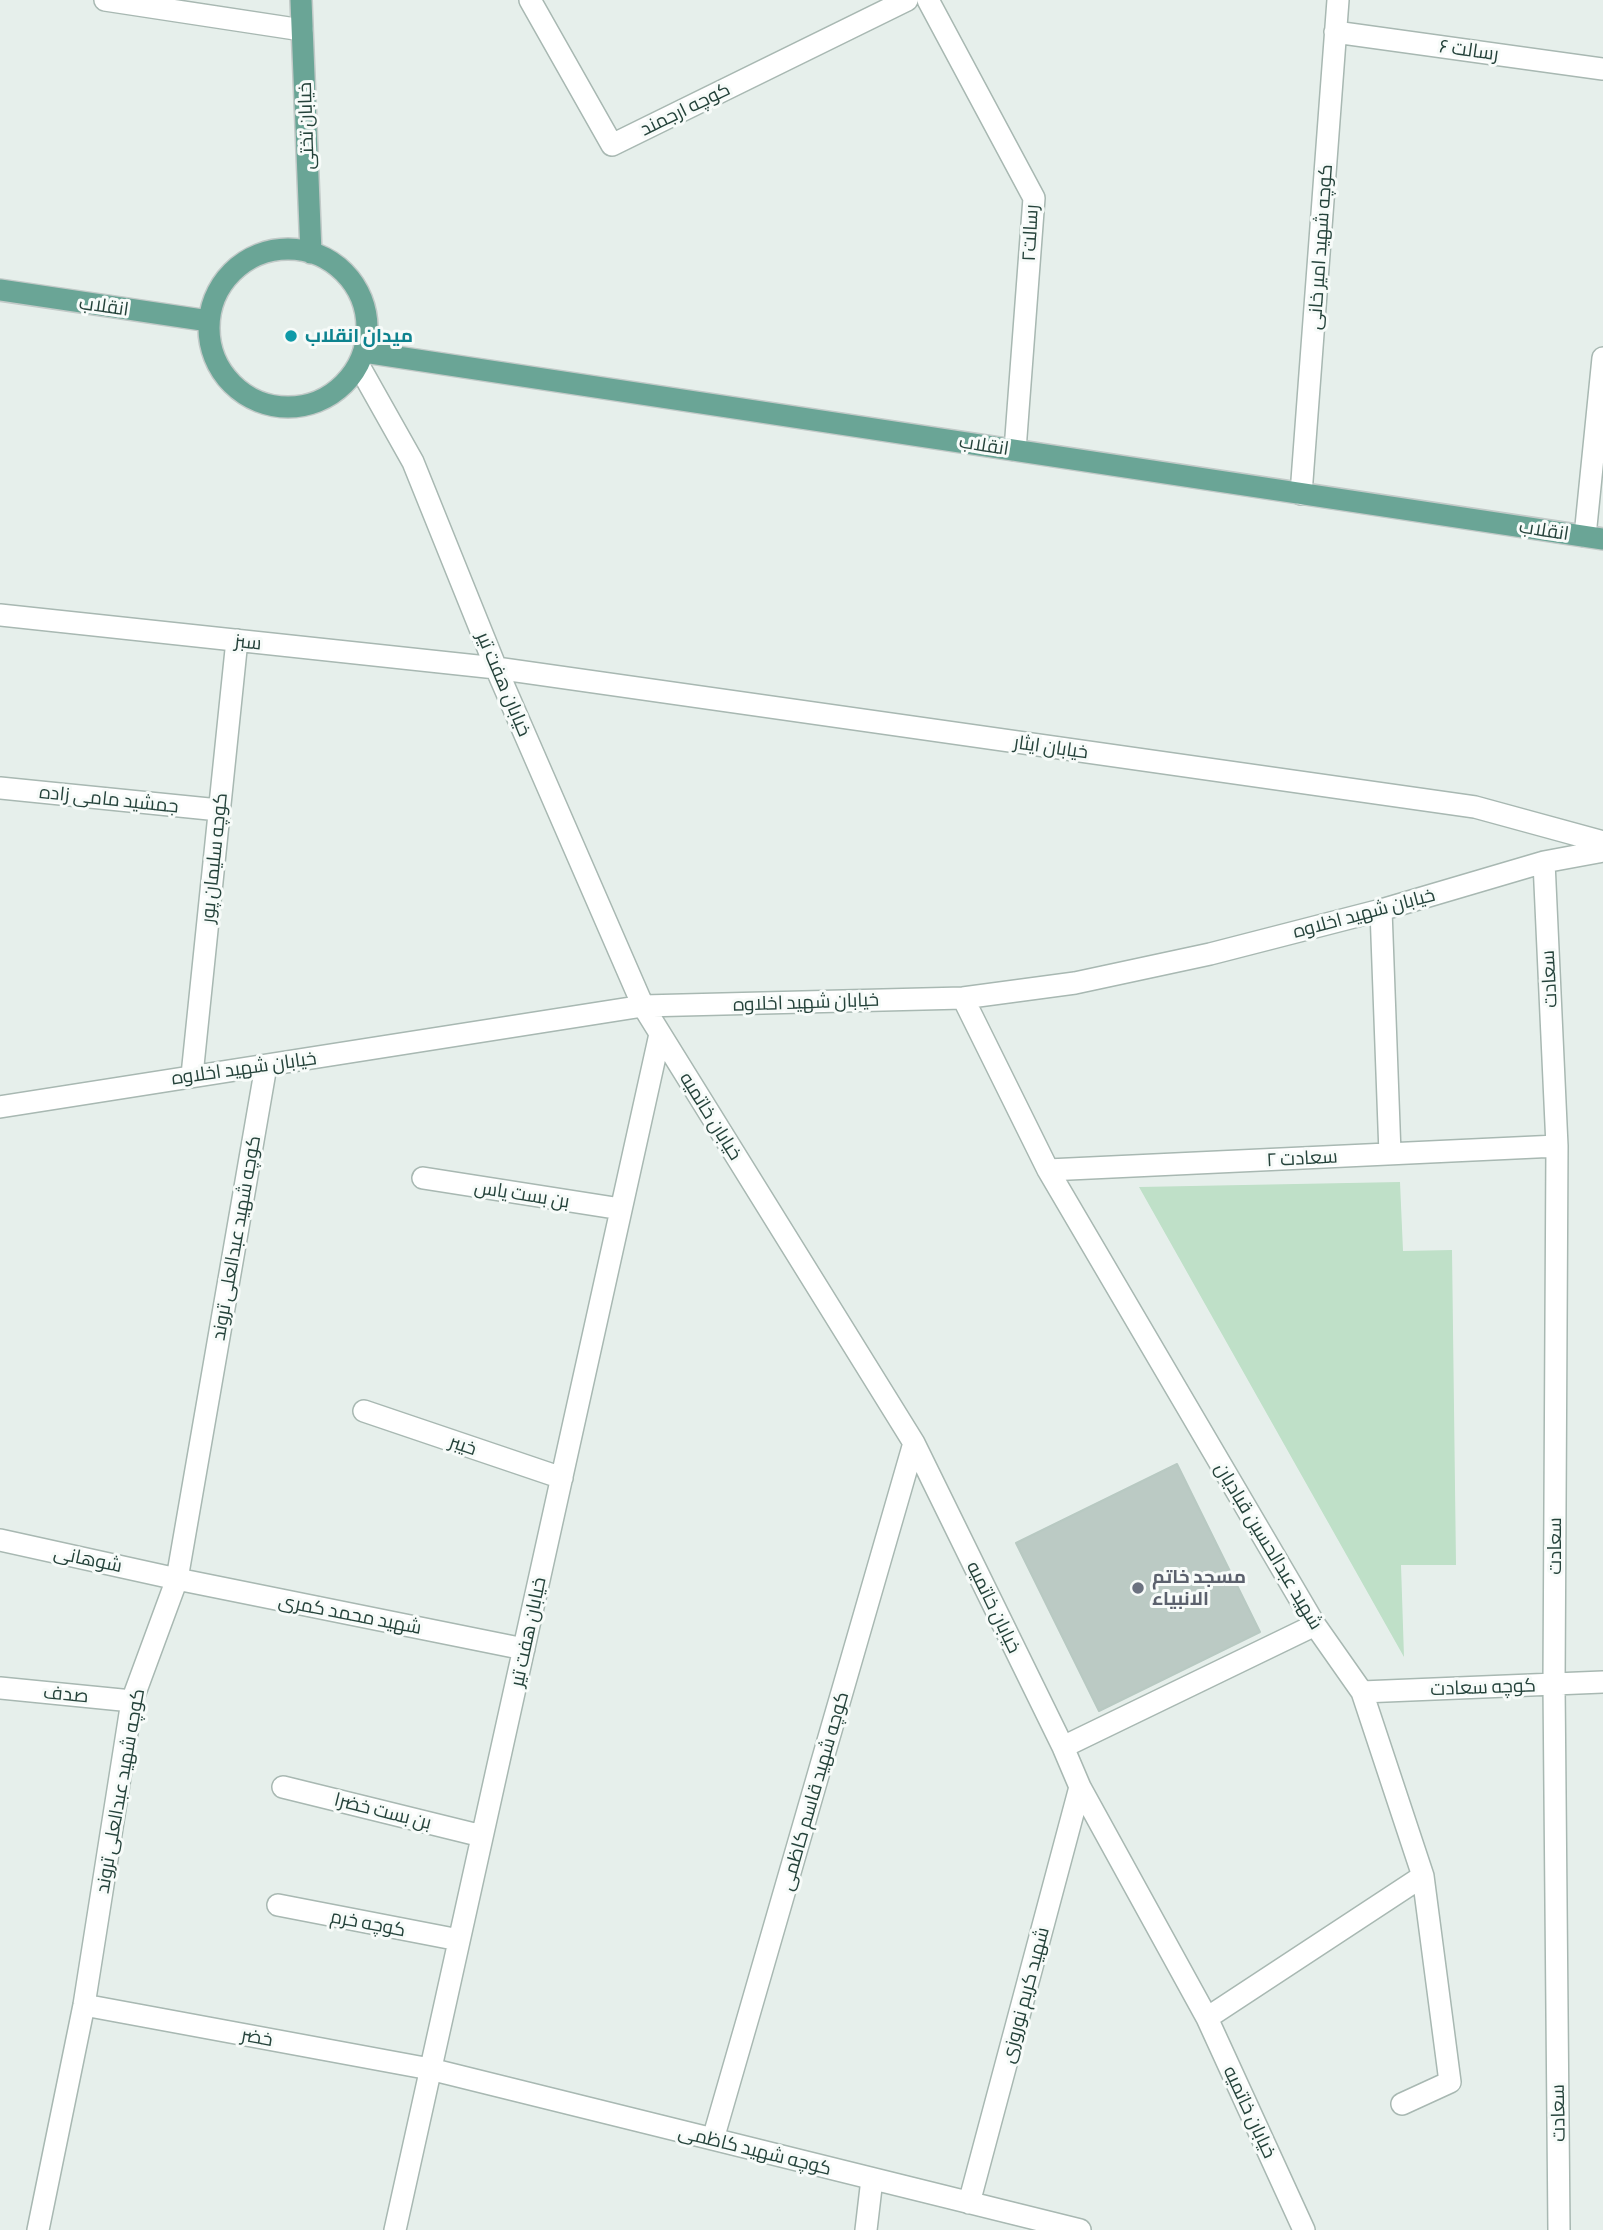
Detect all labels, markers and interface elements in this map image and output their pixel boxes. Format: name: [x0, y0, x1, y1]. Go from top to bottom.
street label: رسالت ۶: [1438, 35, 1500, 65]
street label: کوچه ارجمند: [636, 77, 734, 141]
street label: خیابان تختی: [293, 82, 319, 170]
street label: کوچه شهید امیر خانی: [1303, 163, 1337, 331]
street label: رسالت۲: [1017, 204, 1043, 262]
street label: انقلاب: [78, 291, 130, 321]
place label: میدان انقلاب: [305, 325, 413, 347]
marker: میدان انقلاب: [283, 328, 299, 344]
street label: انقلاب: [957, 430, 1011, 460]
street label: انقلاب: [1517, 515, 1571, 545]
street label: خیابان هفت تیر: [472, 628, 536, 740]
street label: سبز: [233, 629, 263, 655]
street label: خیابان ایثار: [1012, 730, 1090, 764]
street label: جمشید مامی زاده: [38, 780, 180, 818]
street label: کوچه سلیمان پور: [196, 792, 232, 924]
street label: خیابان شهید اخلاوه: [1290, 883, 1438, 943]
street label: سعادت: [1536, 950, 1562, 1008]
street label: خیابان شهید اخلاوه: [733, 988, 879, 1016]
street label: خیابان شهید اخلاوه: [170, 1047, 318, 1089]
street label: خیابان خاتمیه: [675, 1068, 747, 1164]
street label: کوچه شهید عبدالعلی تروند: [207, 1134, 265, 1342]
street label: سعادت ۲: [1266, 1145, 1338, 1171]
street label: بن بست یاس: [473, 1175, 571, 1213]
street label: خیبر: [446, 1430, 480, 1460]
street label: شهید عبدالحسین قبادیان: [1210, 1458, 1328, 1634]
street label: سعادت: [1544, 1517, 1566, 1575]
street label: شوهانی: [52, 1541, 124, 1577]
street label: خیابان خاتمیه: [962, 1557, 1026, 1657]
place label: مسجد خاتم الانبیاء: [1152, 1566, 1246, 1610]
street label: خیابان هفت تیر: [505, 1575, 551, 1689]
marker: مسجد خاتم الانبیاء: [1130, 1580, 1146, 1596]
street label: شهید محمد کمری: [276, 1589, 424, 1639]
street label: کوچه سعادت: [1430, 1674, 1536, 1700]
street label: صدف: [42, 1681, 90, 1707]
street label: کوچه شهید عبدالعلی تروند: [91, 1687, 149, 1895]
street label: کوچه شهید قاسم کاظمی: [775, 1689, 853, 1893]
street label: بن بست خضرا: [332, 1788, 434, 1834]
street label: کوچه خرم: [328, 1905, 408, 1941]
street label: شهید کریم نوروزی: [996, 1924, 1054, 2066]
street label: خضر: [239, 2023, 275, 2051]
street label: خیابان خاتمیه: [1219, 2062, 1281, 2162]
street label: سعادت: [1546, 2084, 1570, 2142]
street label: کوچه شهید کاظمی: [676, 2120, 834, 2180]

